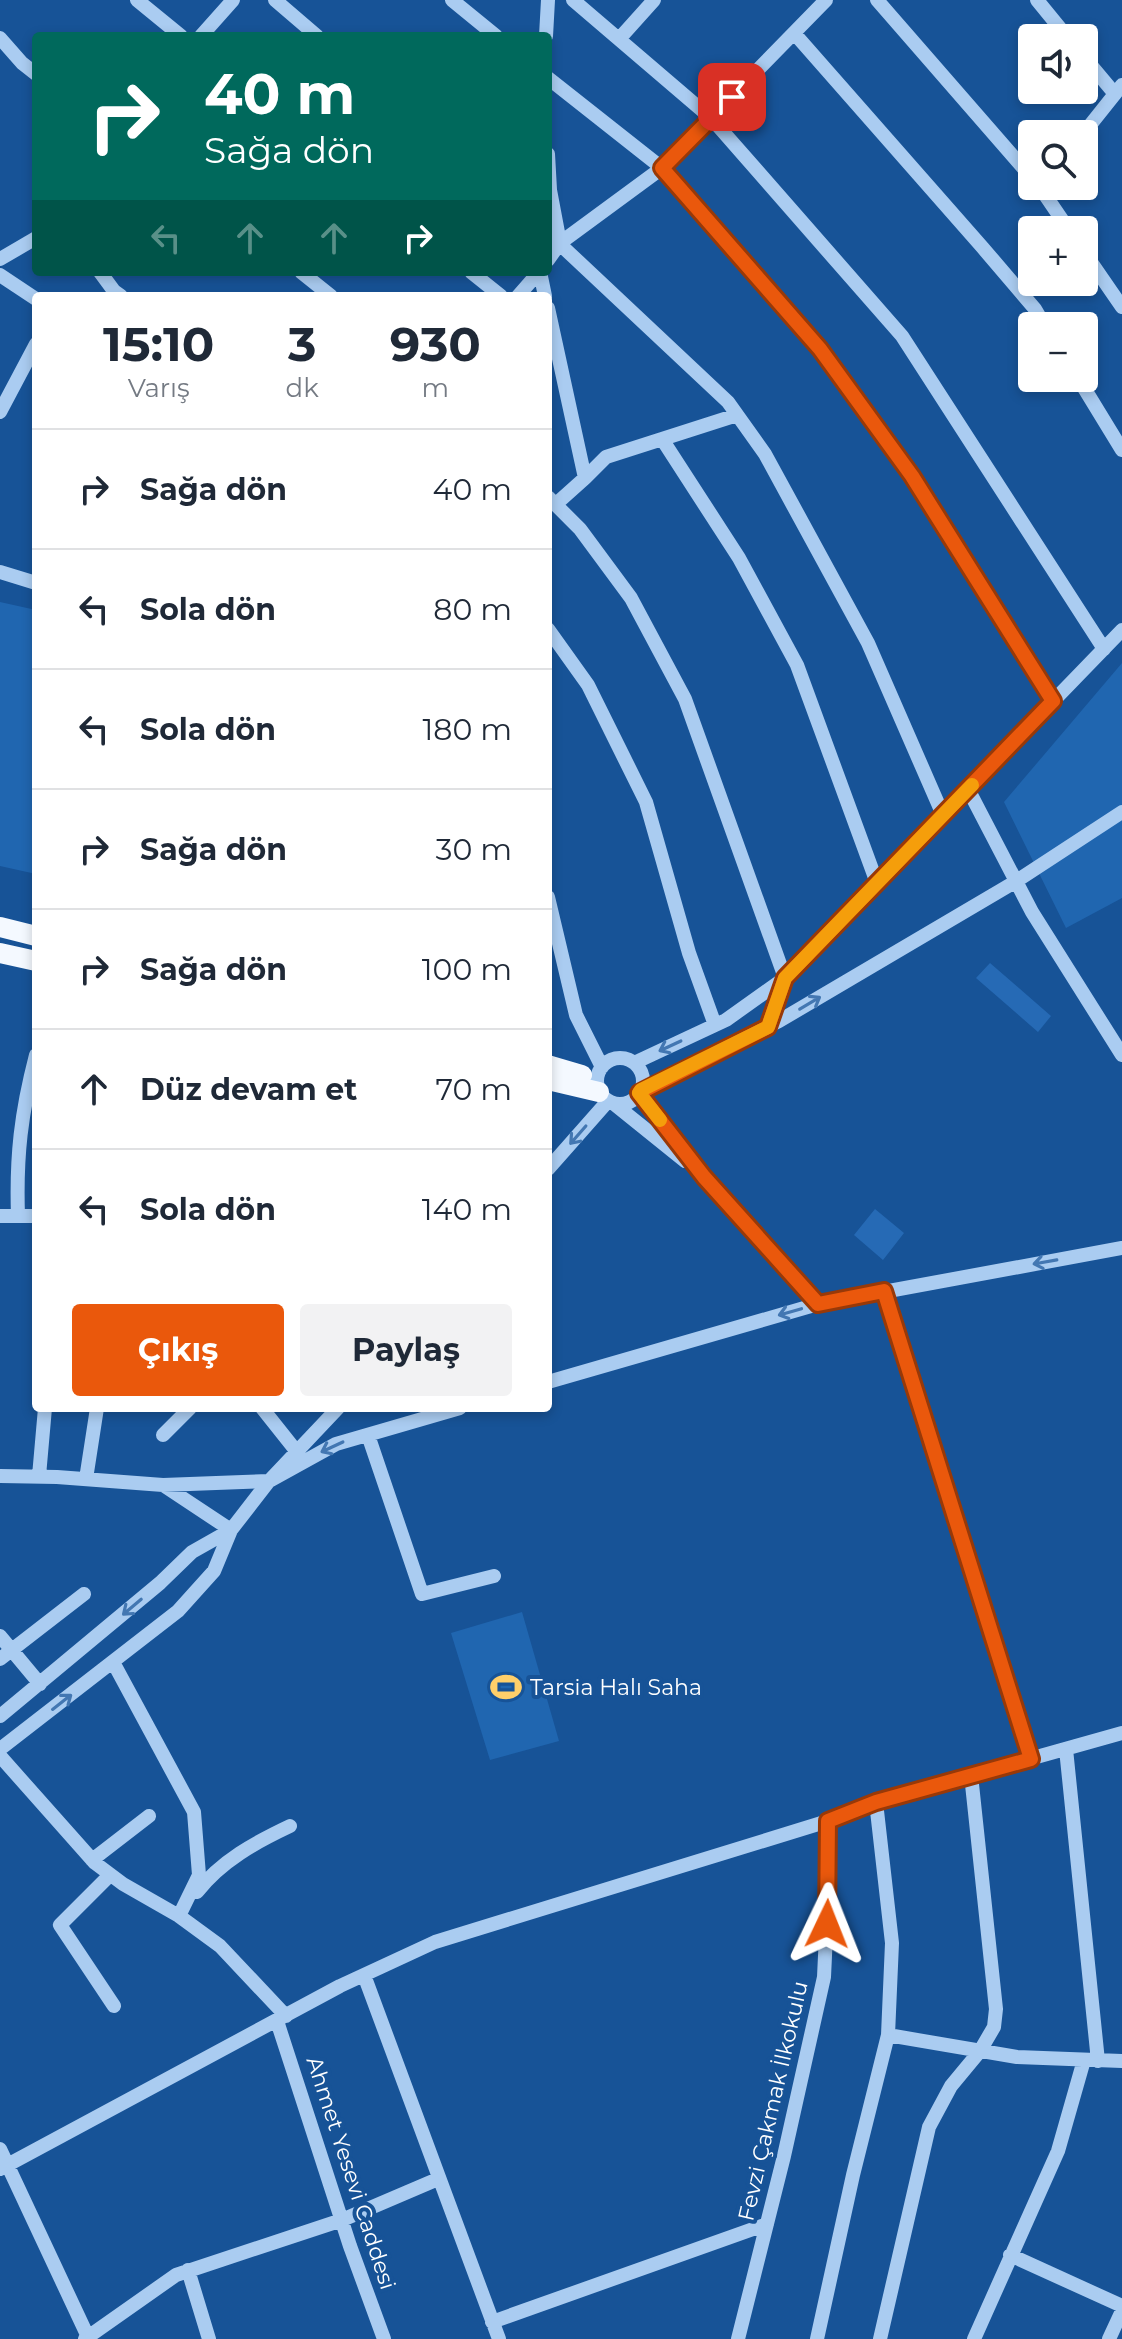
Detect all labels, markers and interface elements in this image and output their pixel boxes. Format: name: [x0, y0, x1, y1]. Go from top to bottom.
map controls: [1018, 24, 1098, 392]
button: sound: [1018, 24, 1098, 104]
text: 40 m: [204, 60, 355, 128]
pin: [698, 63, 766, 131]
icon: right: [72, 64, 176, 168]
icon: arrive: [710, 75, 754, 119]
button: search: [1018, 120, 1098, 200]
text: Sağa dön: [204, 128, 374, 172]
icon: left: [144, 216, 188, 260]
icon: ahead: [228, 216, 272, 260]
icon: ahead: [312, 216, 356, 260]
icon: right: [396, 216, 440, 260]
button: +: [1018, 216, 1098, 296]
button: −: [1018, 312, 1098, 392]
text: 15:10: [103, 315, 214, 373]
text: 3: [288, 315, 316, 373]
text: 930: [390, 315, 481, 373]
text: Varış: [128, 372, 190, 404]
text: dk: [286, 372, 319, 404]
text: m: [422, 372, 449, 404]
icon: right: [72, 467, 116, 511]
text: Sağa dön: [140, 471, 287, 508]
text: 40 m: [433, 471, 512, 508]
icon: left: [72, 587, 116, 631]
text: Sola dön: [140, 591, 276, 628]
text: 80 m: [433, 591, 512, 628]
icon: left: [72, 707, 116, 751]
text: Sola dön: [140, 711, 276, 748]
text: 180 m: [422, 711, 512, 748]
icon: right: [72, 827, 116, 871]
text: Sağa dön: [140, 831, 287, 868]
text: 30 m: [436, 831, 512, 868]
icon: right: [72, 947, 116, 991]
text: Sağa dön: [140, 951, 287, 988]
text: 100 m: [422, 951, 512, 988]
one-way arrow: [798, 994, 821, 1010]
one-way arrow: [659, 1039, 683, 1054]
icon: ahead: [72, 1067, 116, 1111]
text: Düz devam et: [140, 1071, 357, 1108]
text: 70 m: [435, 1071, 512, 1108]
one-way arrow: [569, 1125, 587, 1145]
icon: left: [72, 1187, 116, 1231]
text: Sola dön: [140, 1191, 276, 1228]
text: 140 m: [422, 1191, 512, 1228]
one-way arrow: [1033, 1256, 1058, 1271]
button: Çıkış: [72, 1304, 284, 1396]
button: Paylaş: [300, 1304, 512, 1396]
one-way arrow: [778, 1305, 804, 1320]
one-way arrow: [320, 1440, 344, 1455]
one-way arrow: [122, 1598, 142, 1616]
sports icon: Tarsia Halı Saha: [489, 1670, 523, 1704]
place label: Tarsia Halı Saha: [530, 1674, 702, 1701]
one-way arrow: [51, 1693, 72, 1710]
position arrow: [785, 1882, 869, 1966]
street label: Fevzi Çakmak İlkokulu: [732, 1978, 814, 2224]
street label: Ahmet Yesevi Caddesi: [301, 2053, 401, 2293]

